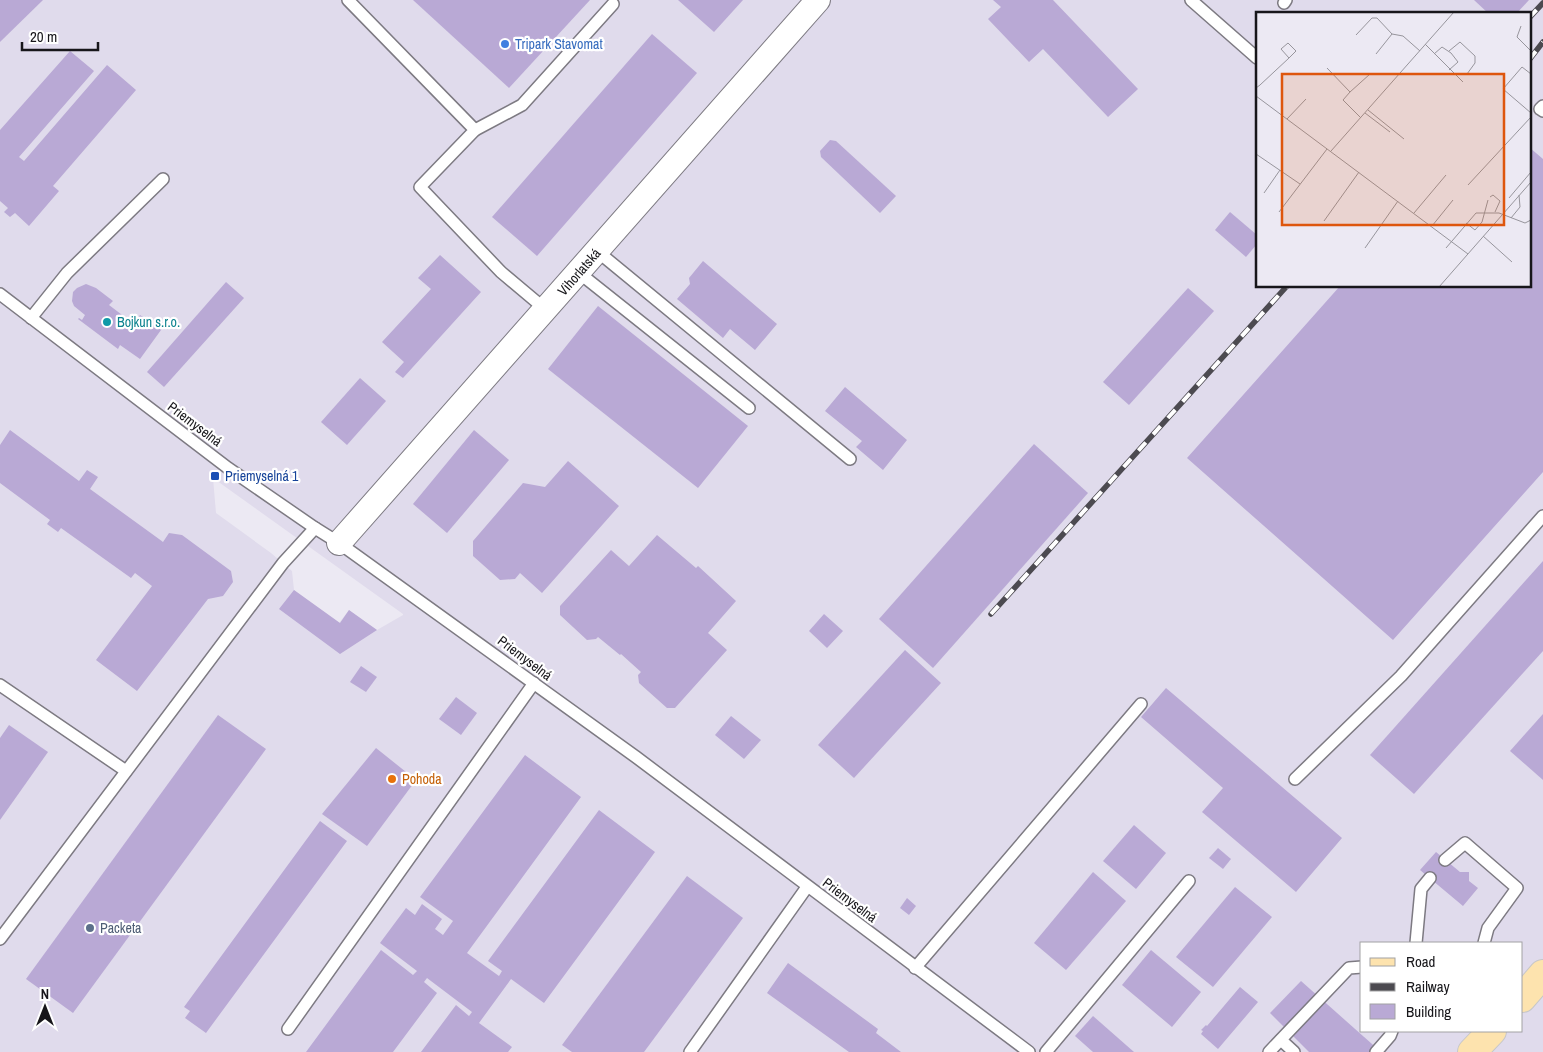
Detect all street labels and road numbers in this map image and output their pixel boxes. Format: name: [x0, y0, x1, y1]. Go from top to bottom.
street label: Vihorlatská: [553, 244, 605, 300]
street label: Priemyselná: [164, 398, 226, 451]
street label: Priemyselná: [494, 632, 556, 685]
street label: Priemyselná: [819, 874, 881, 927]

